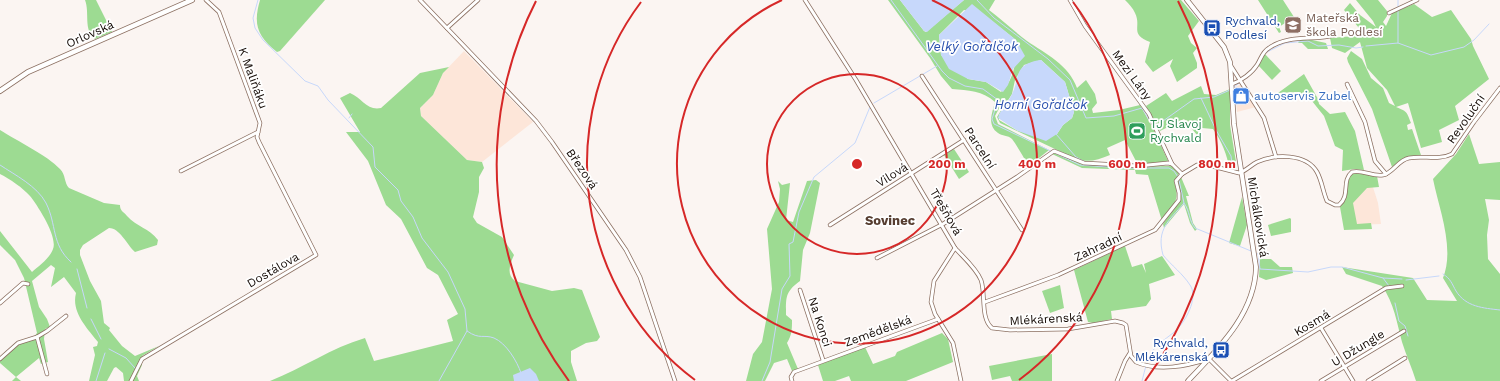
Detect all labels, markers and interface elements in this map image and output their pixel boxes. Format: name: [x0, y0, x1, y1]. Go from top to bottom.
place label: Mateřská škola Podlesí: [1306, 11, 1382, 39]
place label: Rychvald, Podlesí: [1225, 14, 1280, 42]
school or university icon: Mateřská škola Podlesí: [1283, 15, 1303, 35]
street label: Orlovská: [64, 17, 116, 51]
bus stop icon: Rychvald, Podlesí: [1202, 18, 1222, 38]
water label: Velký Gořalčok: [926, 39, 1019, 54]
street label: K Maliňáku: [235, 45, 271, 111]
street label: Mezi Lány: [1109, 47, 1155, 103]
shop icon: autoservis Zubel: [1231, 86, 1251, 106]
place label: autoservis Zubel: [1254, 89, 1352, 103]
street label: Revoluční: [1444, 92, 1488, 146]
water label: Horní Gořalčok: [995, 97, 1088, 112]
place label: TJ Slavoj Rychvald: [1150, 117, 1202, 145]
sports icon: TJ Slavoj Rychvald: [1127, 121, 1147, 141]
street label: Parcelní: [961, 125, 999, 171]
street label: Březová: [563, 146, 601, 192]
centre of rings: [850, 157, 864, 171]
text: 200 m: [928, 157, 966, 171]
text: 400 m: [1018, 157, 1056, 171]
text: 600 m: [1108, 157, 1146, 171]
text: 800 m: [1198, 157, 1236, 171]
street label: Vilová: [874, 160, 911, 190]
street label: Michálkovická: [1245, 176, 1271, 259]
street label: Třešňová: [927, 186, 965, 238]
district label: Sovinec: [865, 213, 916, 228]
street label: Zahradní: [1072, 230, 1124, 264]
street label: Dostálova: [244, 249, 302, 290]
street label: Na Konci: [805, 295, 835, 349]
street label: Kosmá: [1292, 307, 1333, 339]
street label: Mlékárenská: [1009, 310, 1083, 328]
street label: Zemědělská: [842, 312, 914, 350]
street label: U Džungle: [1329, 327, 1387, 369]
place label: Rychvald, Mlékárenská: [1135, 336, 1208, 364]
bus stop icon: Rychvald, Mlékárenská: [1211, 340, 1231, 360]

